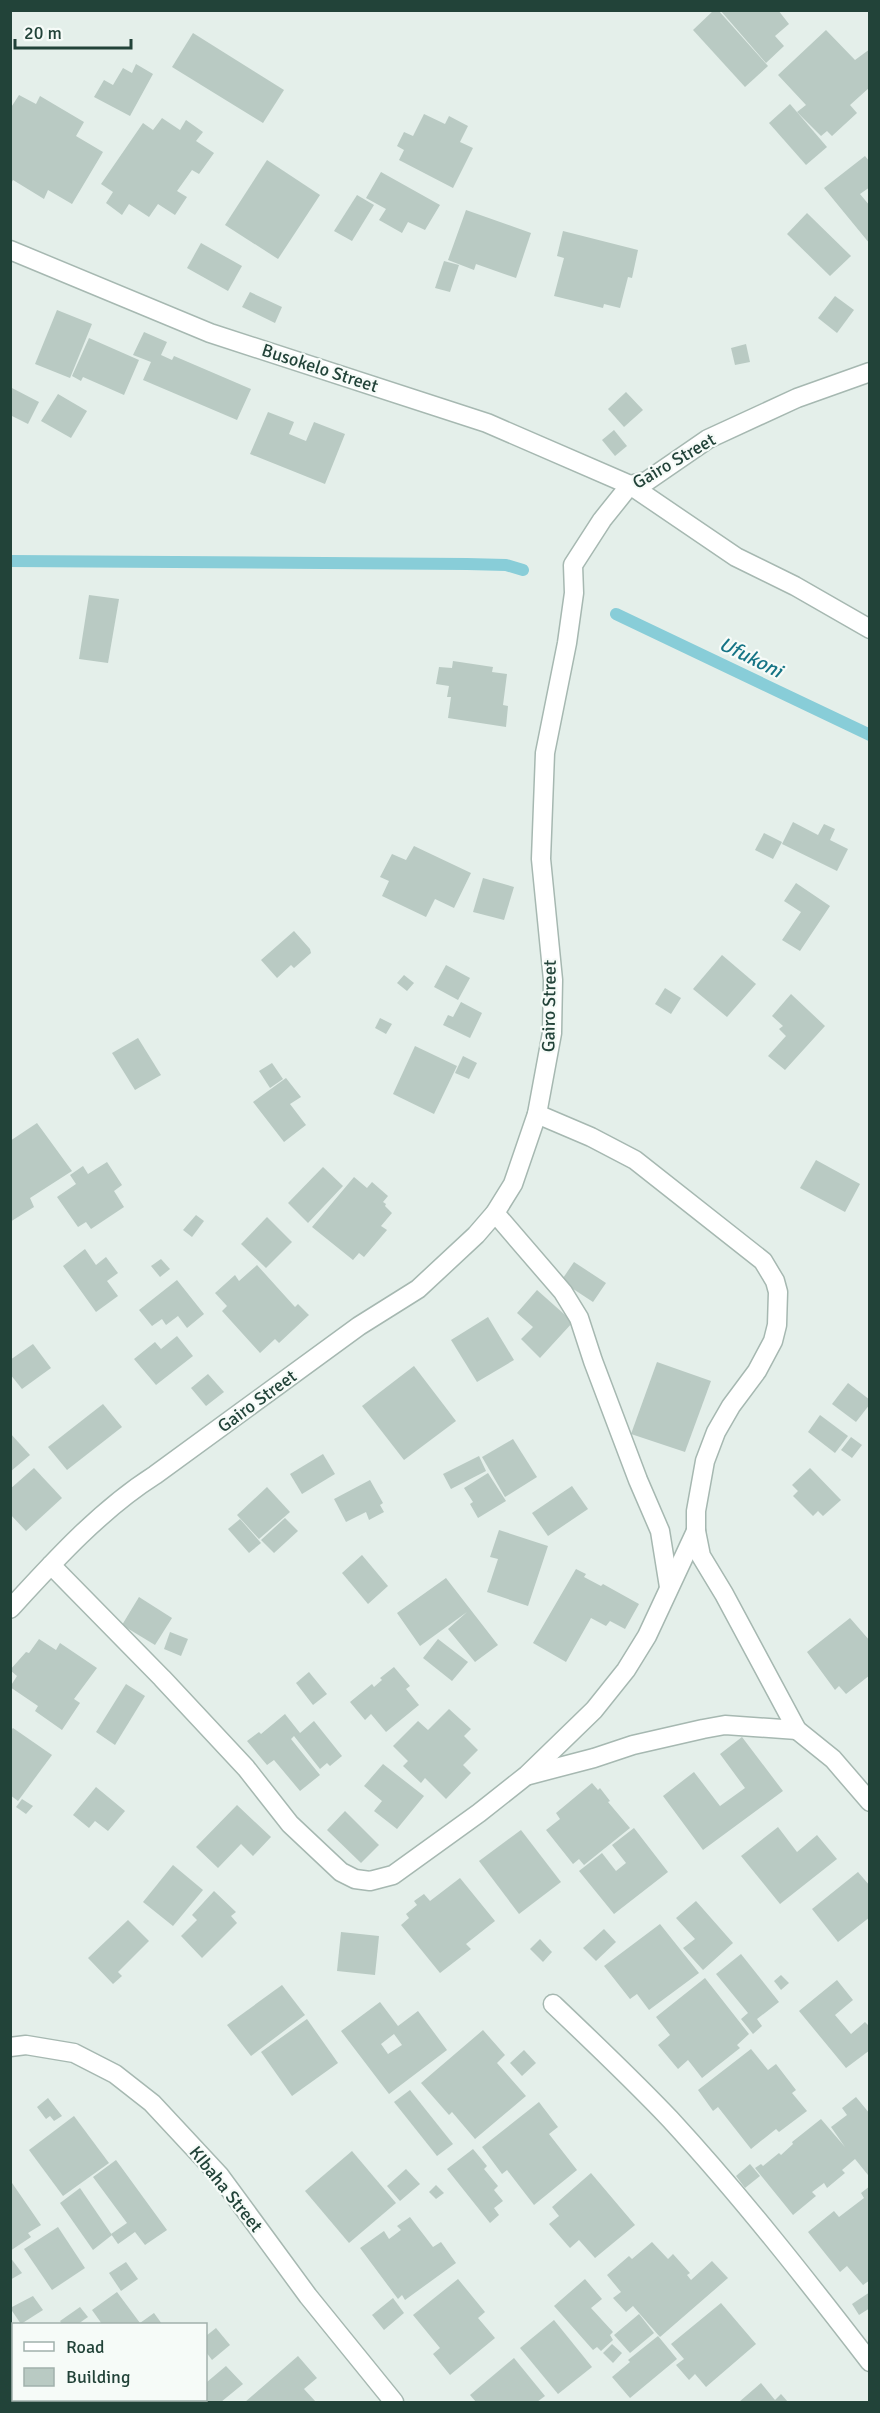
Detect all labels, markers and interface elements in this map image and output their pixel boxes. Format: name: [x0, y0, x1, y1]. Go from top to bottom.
scale bar: [15, 12, 130, 50]
text: 20 m: [24, 22, 62, 44]
street label: Busokelo Street: [259, 339, 381, 397]
street label: Gairo Street: [629, 428, 719, 494]
water label: Ufukoni: [715, 631, 788, 684]
street label: Gairo Street: [537, 960, 561, 1052]
street label: Gairo Street: [213, 1365, 301, 1437]
street label: KIbaha Street: [185, 2142, 267, 2236]
legend: [12, 2323, 207, 2401]
text: Road: [66, 2336, 105, 2358]
text: Building: [66, 2366, 130, 2388]

